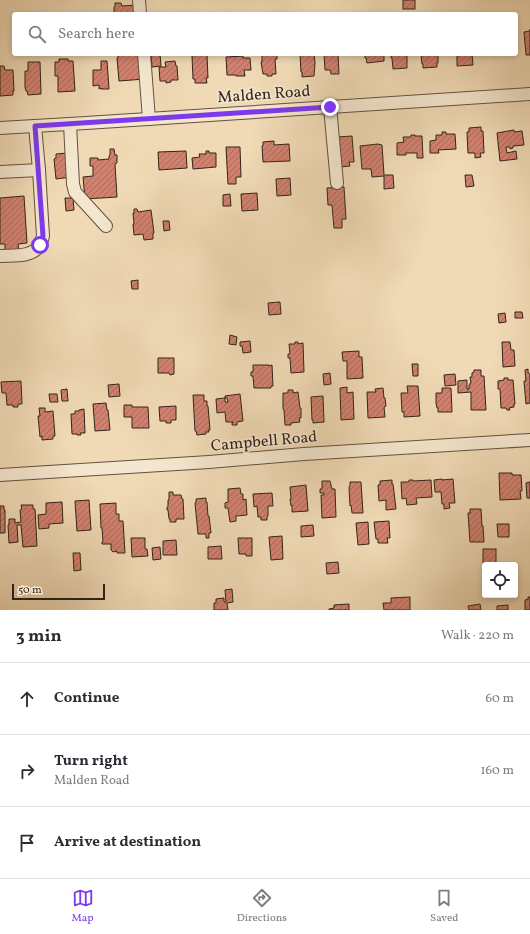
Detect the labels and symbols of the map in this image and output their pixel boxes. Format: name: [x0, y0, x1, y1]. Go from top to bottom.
street label: Malden Road: [217, 81, 311, 109]
route end: [321, 98, 339, 116]
route start: [31, 236, 49, 254]
street label: Campbell Road: [210, 426, 318, 458]
scale bar: [12, 582, 105, 601]

